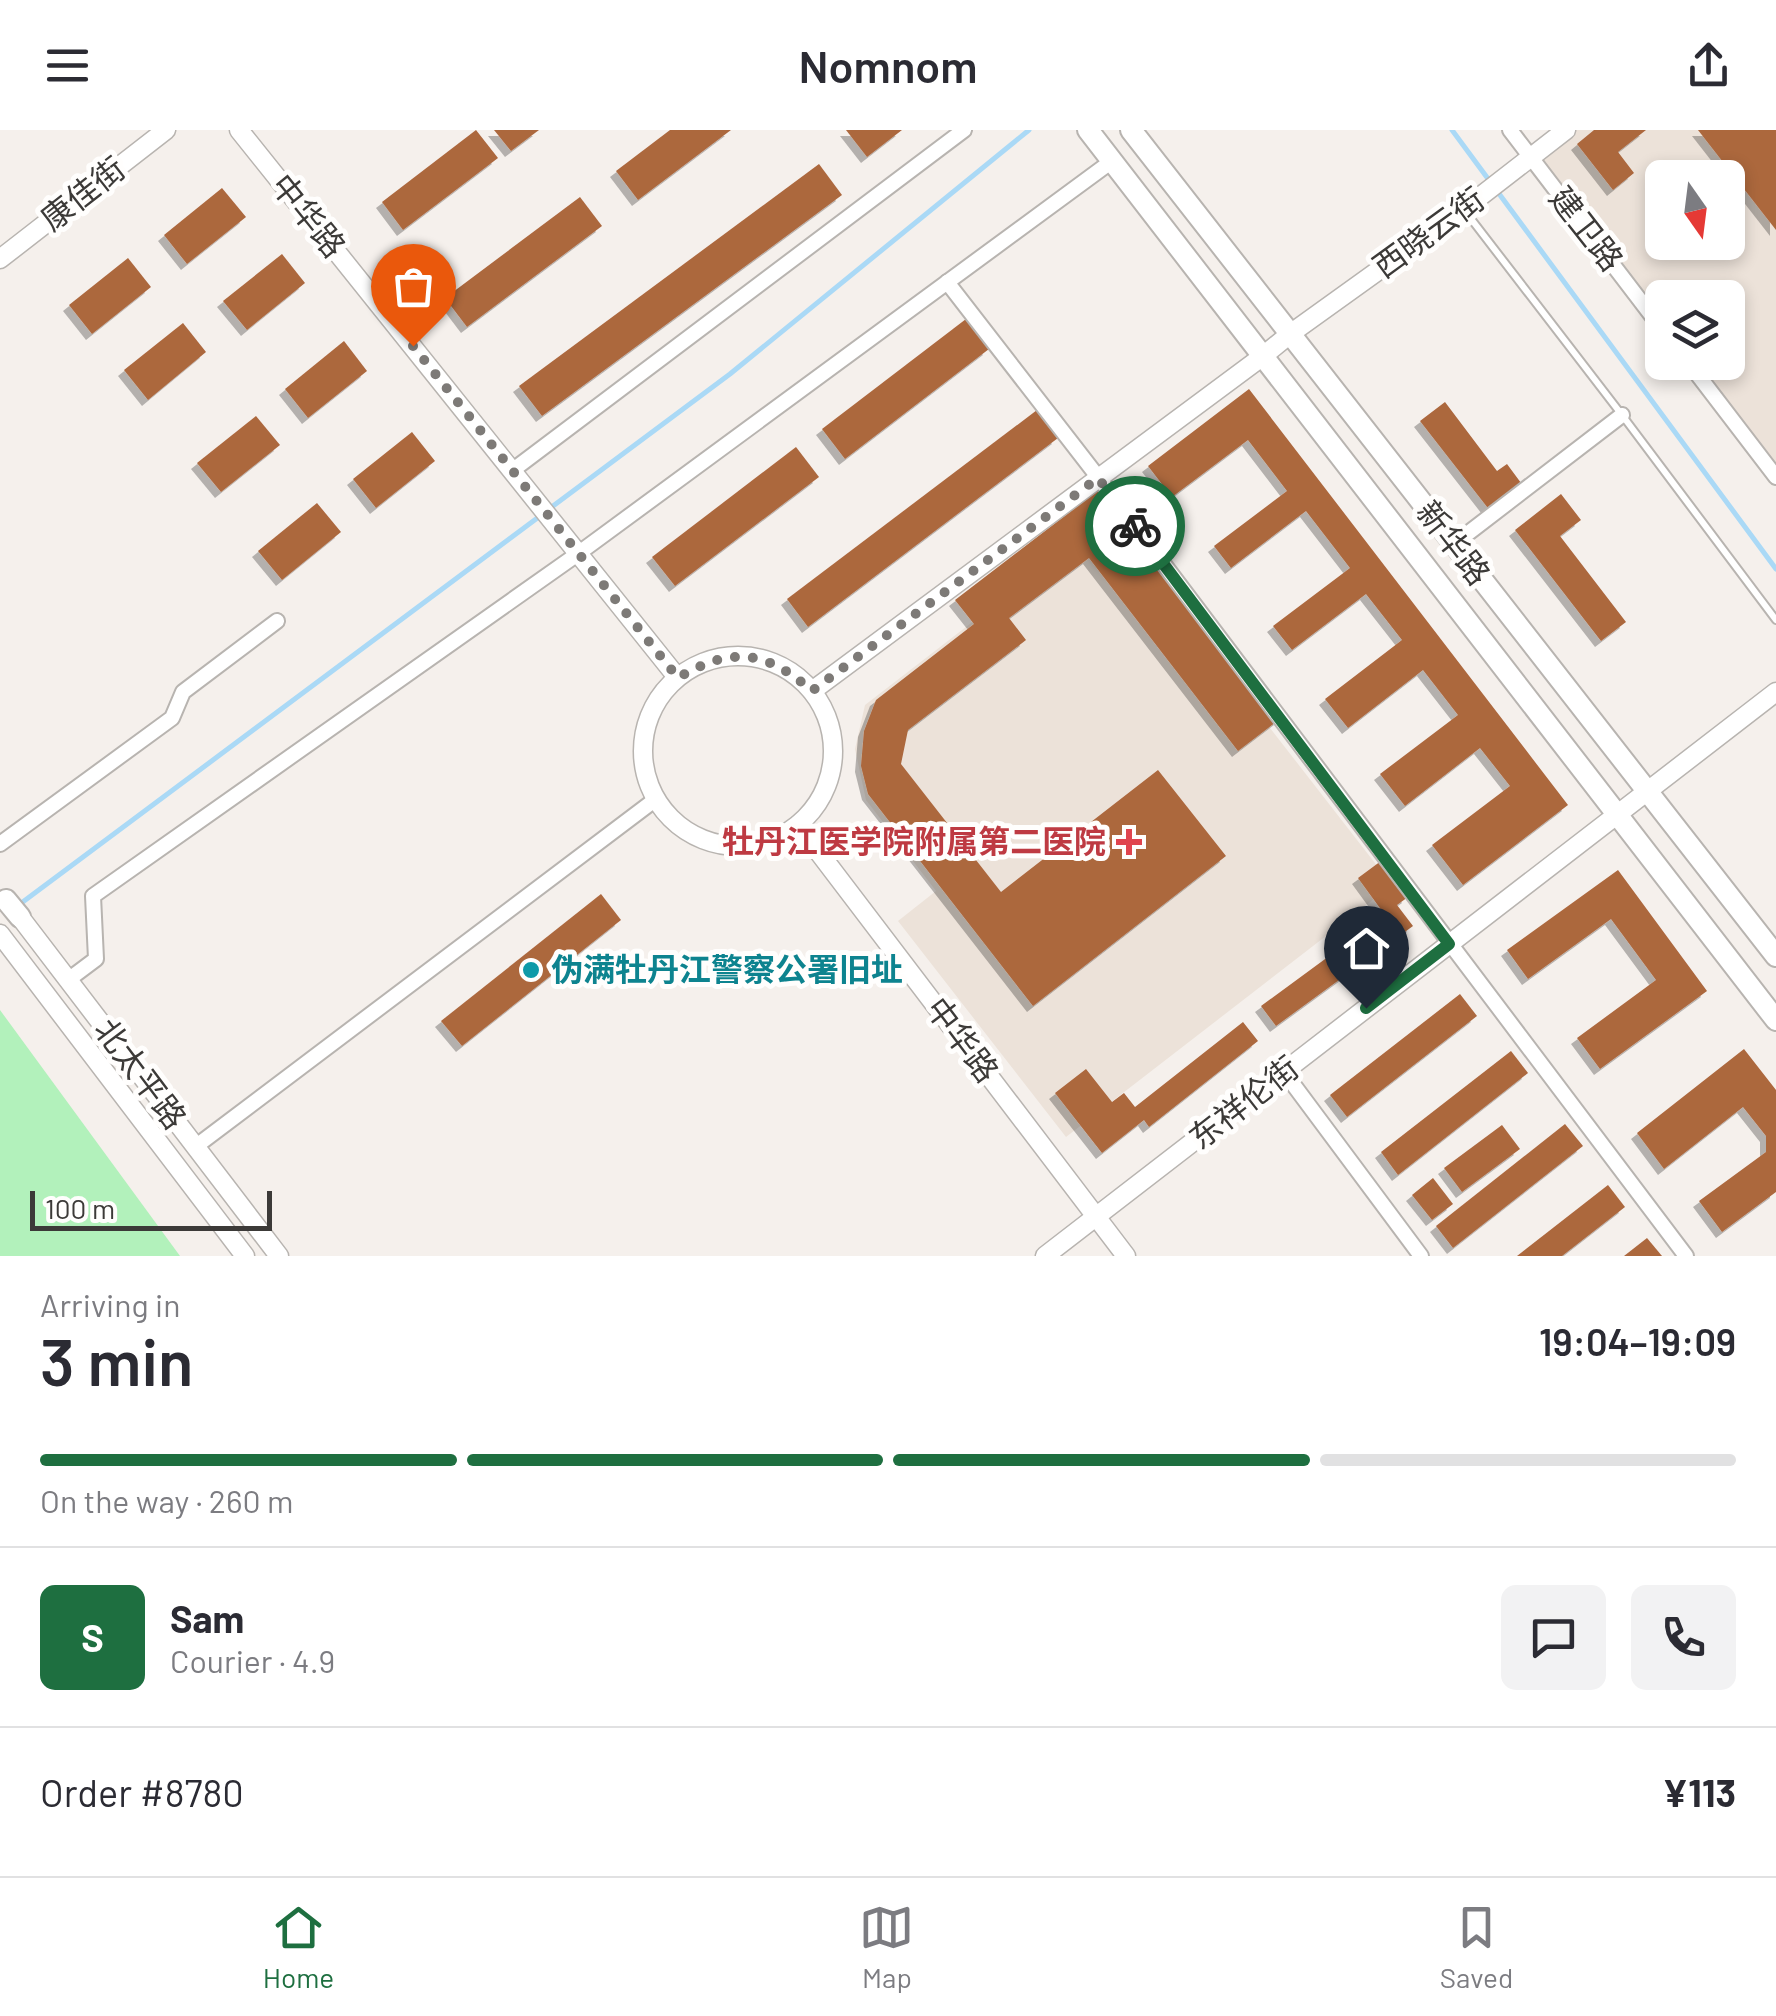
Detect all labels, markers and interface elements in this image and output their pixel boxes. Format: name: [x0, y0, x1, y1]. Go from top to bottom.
icon: menu: [40, 38, 95, 93]
text: Nomnom: [798, 38, 978, 92]
icon: share: [1681, 38, 1736, 93]
street label: 康佳街: [32, 148, 131, 237]
north arrow: [1645, 160, 1745, 260]
map controls: [1645, 160, 1745, 380]
street label: 中华路: [265, 165, 355, 264]
street label: 西晓云街: [1365, 178, 1491, 284]
street label: 建卫路: [1543, 178, 1632, 277]
pin: [371, 244, 456, 347]
icon: bag: [386, 259, 441, 314]
button: layers: [1645, 280, 1745, 380]
courier: [1085, 476, 1185, 576]
street label: 新华路: [1410, 492, 1499, 591]
icon: bike: [1108, 499, 1163, 554]
place label: 牡丹江医学院附属第二医院: [722, 821, 1106, 859]
marker: 牡丹江医学院附属第二医院: [1116, 829, 1142, 855]
pin: [1324, 906, 1409, 1009]
icon: home: [1339, 921, 1394, 976]
place label: 伪满牡丹江警察公署旧址: [551, 949, 903, 987]
marker: 伪满牡丹江警察公署旧址: [520, 959, 542, 981]
street label: 中华路: [920, 989, 1008, 1089]
street label: 北太平路: [88, 1010, 195, 1135]
street label: 东祥伦街: [1181, 1047, 1305, 1156]
scale bar: [30, 1186, 272, 1230]
text: 100 m: [45, 1191, 115, 1225]
text: Arriving in: [40, 1285, 180, 1323]
text: 19:04–19:09: [1539, 1318, 1736, 1364]
text: 3 min: [40, 1321, 193, 1399]
text: On the way · 260 m: [40, 1481, 293, 1519]
button: chat: [1501, 1585, 1606, 1690]
button: phone: [1631, 1585, 1736, 1690]
text: Sam: [170, 1595, 244, 1641]
text: S: [81, 1614, 104, 1660]
text: Courier · 4.9: [170, 1641, 335, 1679]
text: Order #8780: [40, 1769, 244, 1815]
text: ¥113: [1662, 1769, 1736, 1815]
tab: Home: [263, 1900, 334, 1994]
tab: Map: [859, 1900, 914, 1994]
tab: Saved: [1440, 1900, 1513, 1994]

